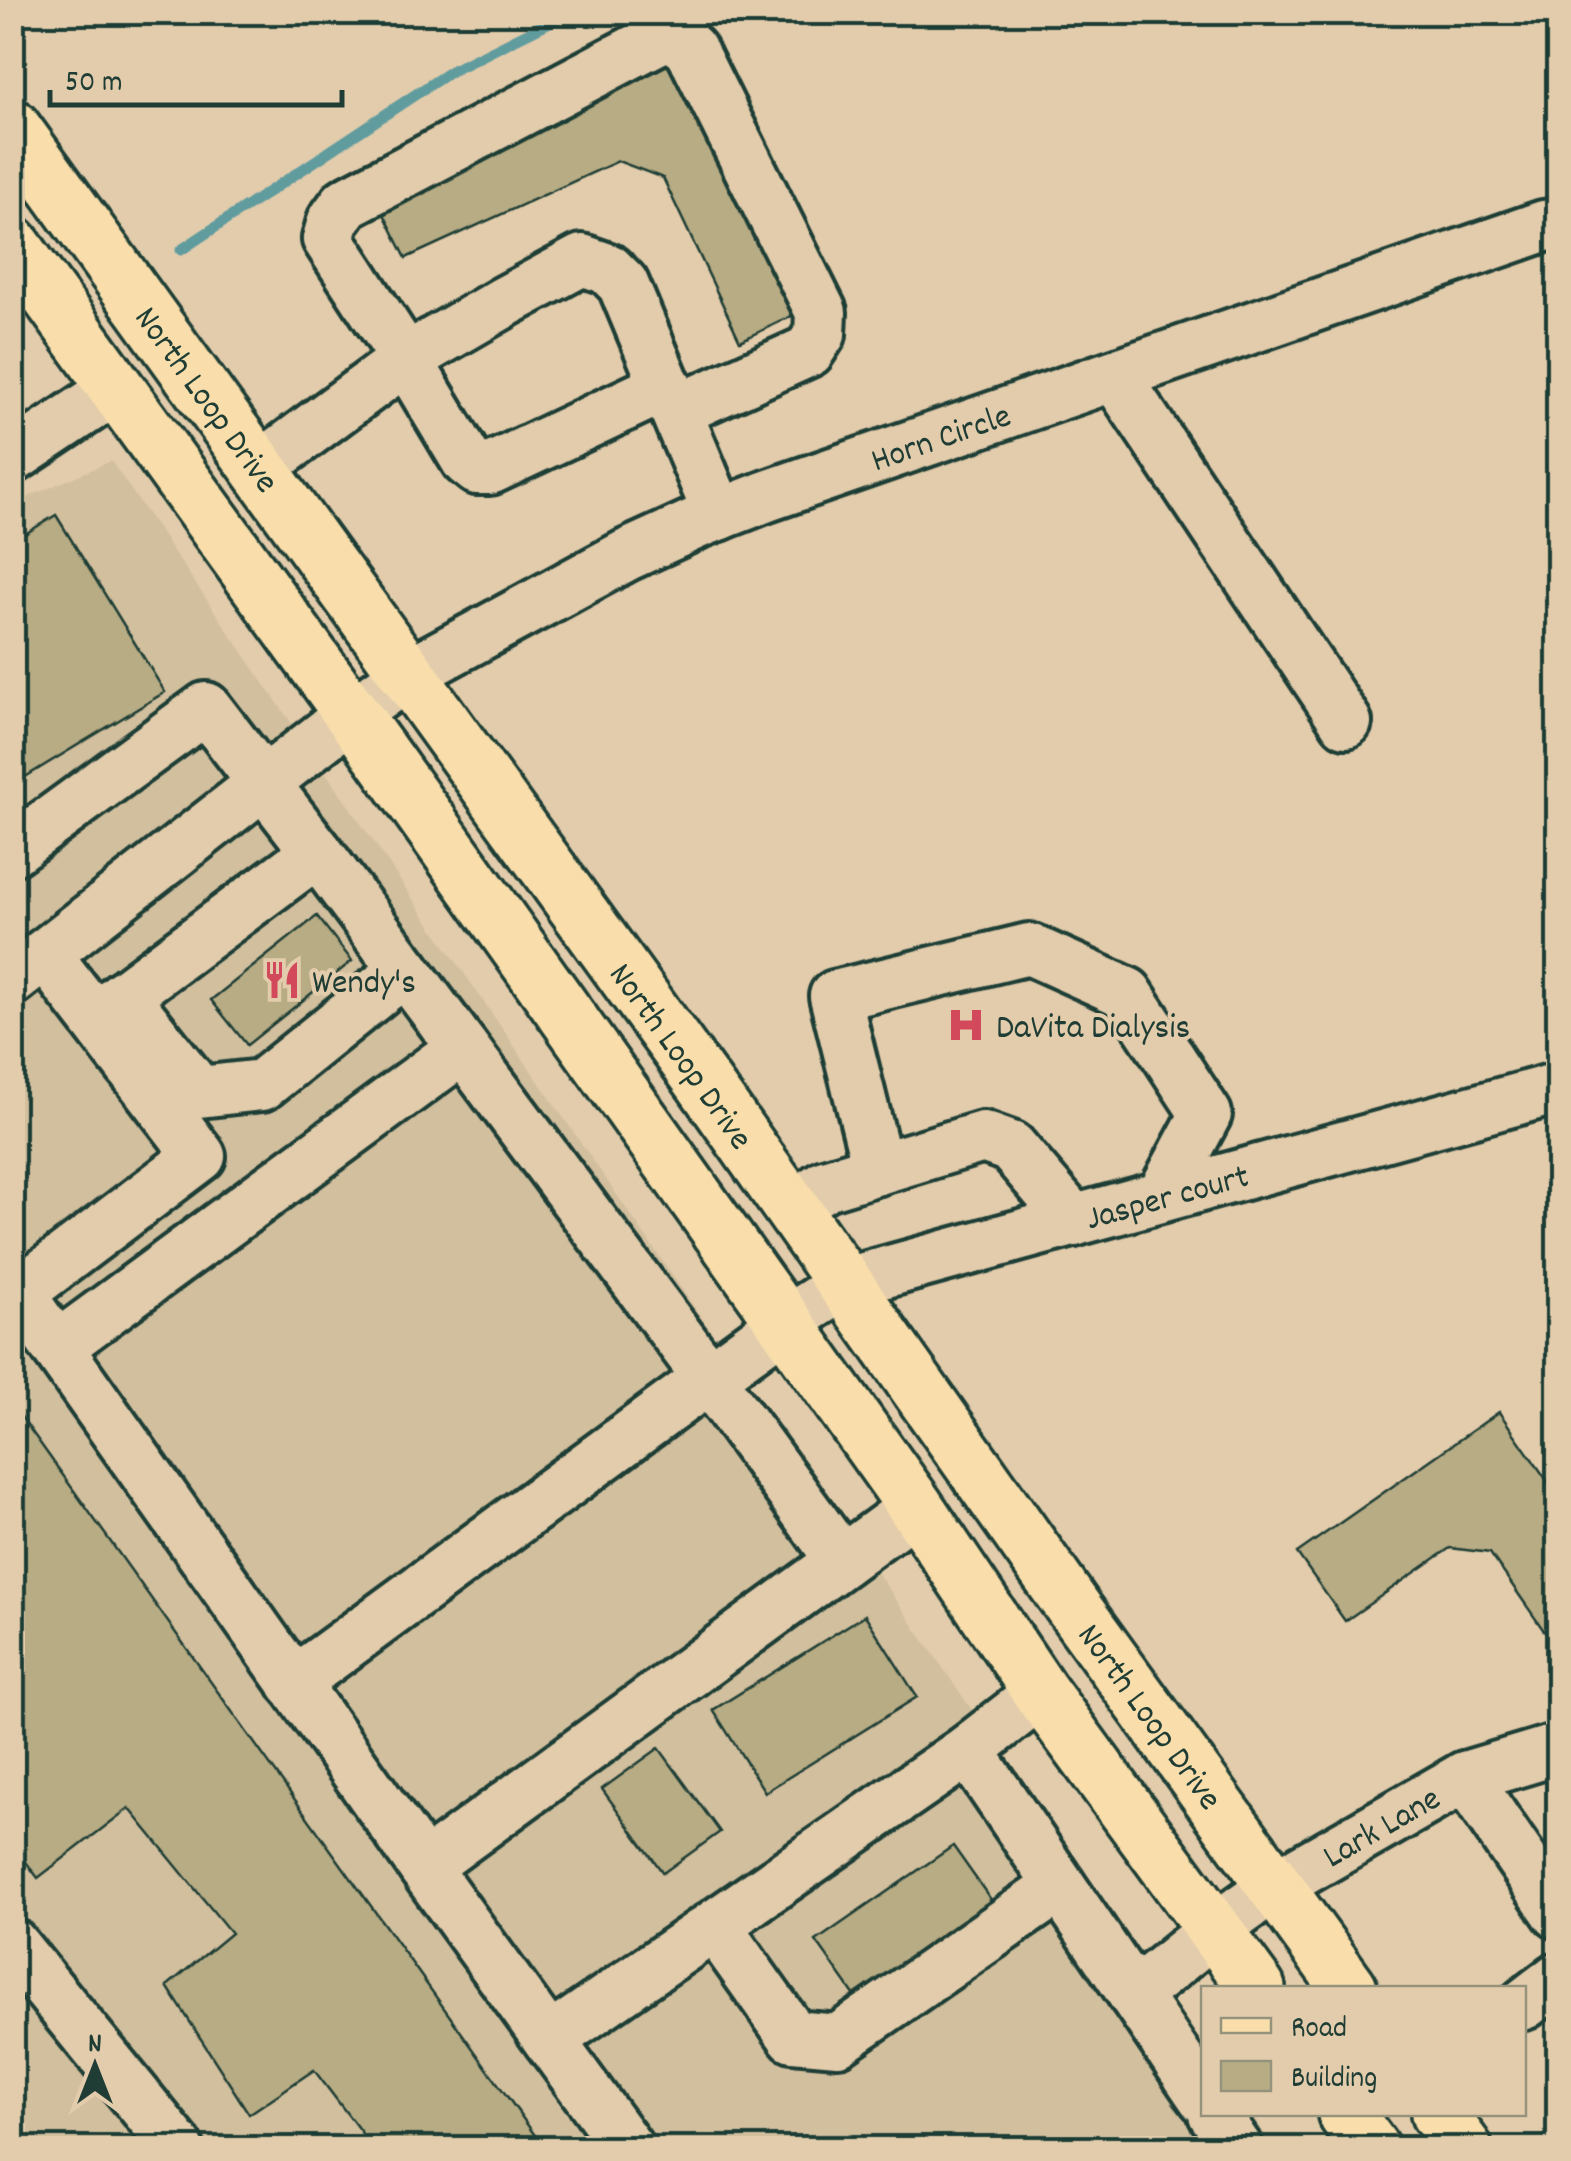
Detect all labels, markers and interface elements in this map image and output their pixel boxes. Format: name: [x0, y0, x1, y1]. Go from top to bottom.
scale bar: [50, 45, 342, 107]
text: 50 m: [65, 63, 123, 106]
street label: North Loop Drive: [120, 298, 289, 505]
street label: Horn Circle: [865, 393, 1019, 488]
street label: North Loop Drive: [594, 954, 763, 1162]
restaurant icon: Wendy's: [261, 959, 303, 1001]
place label: Wendy's: [312, 960, 416, 1010]
hospital icon: DaVita Dialysis: [945, 1004, 987, 1046]
place label: DaVita Dialysis: [996, 1005, 1190, 1055]
street label: Jasper court: [1081, 1154, 1255, 1246]
street label: North Loop Drive: [1063, 1615, 1232, 1822]
street label: Lark Lane: [1315, 1776, 1451, 1883]
legend: [1201, 1986, 1526, 2116]
text: Road: [1291, 2009, 1347, 2052]
north arrow: [45, 2016, 145, 2116]
text: N: [88, 2026, 102, 2066]
text: Building: [1291, 2059, 1377, 2102]

